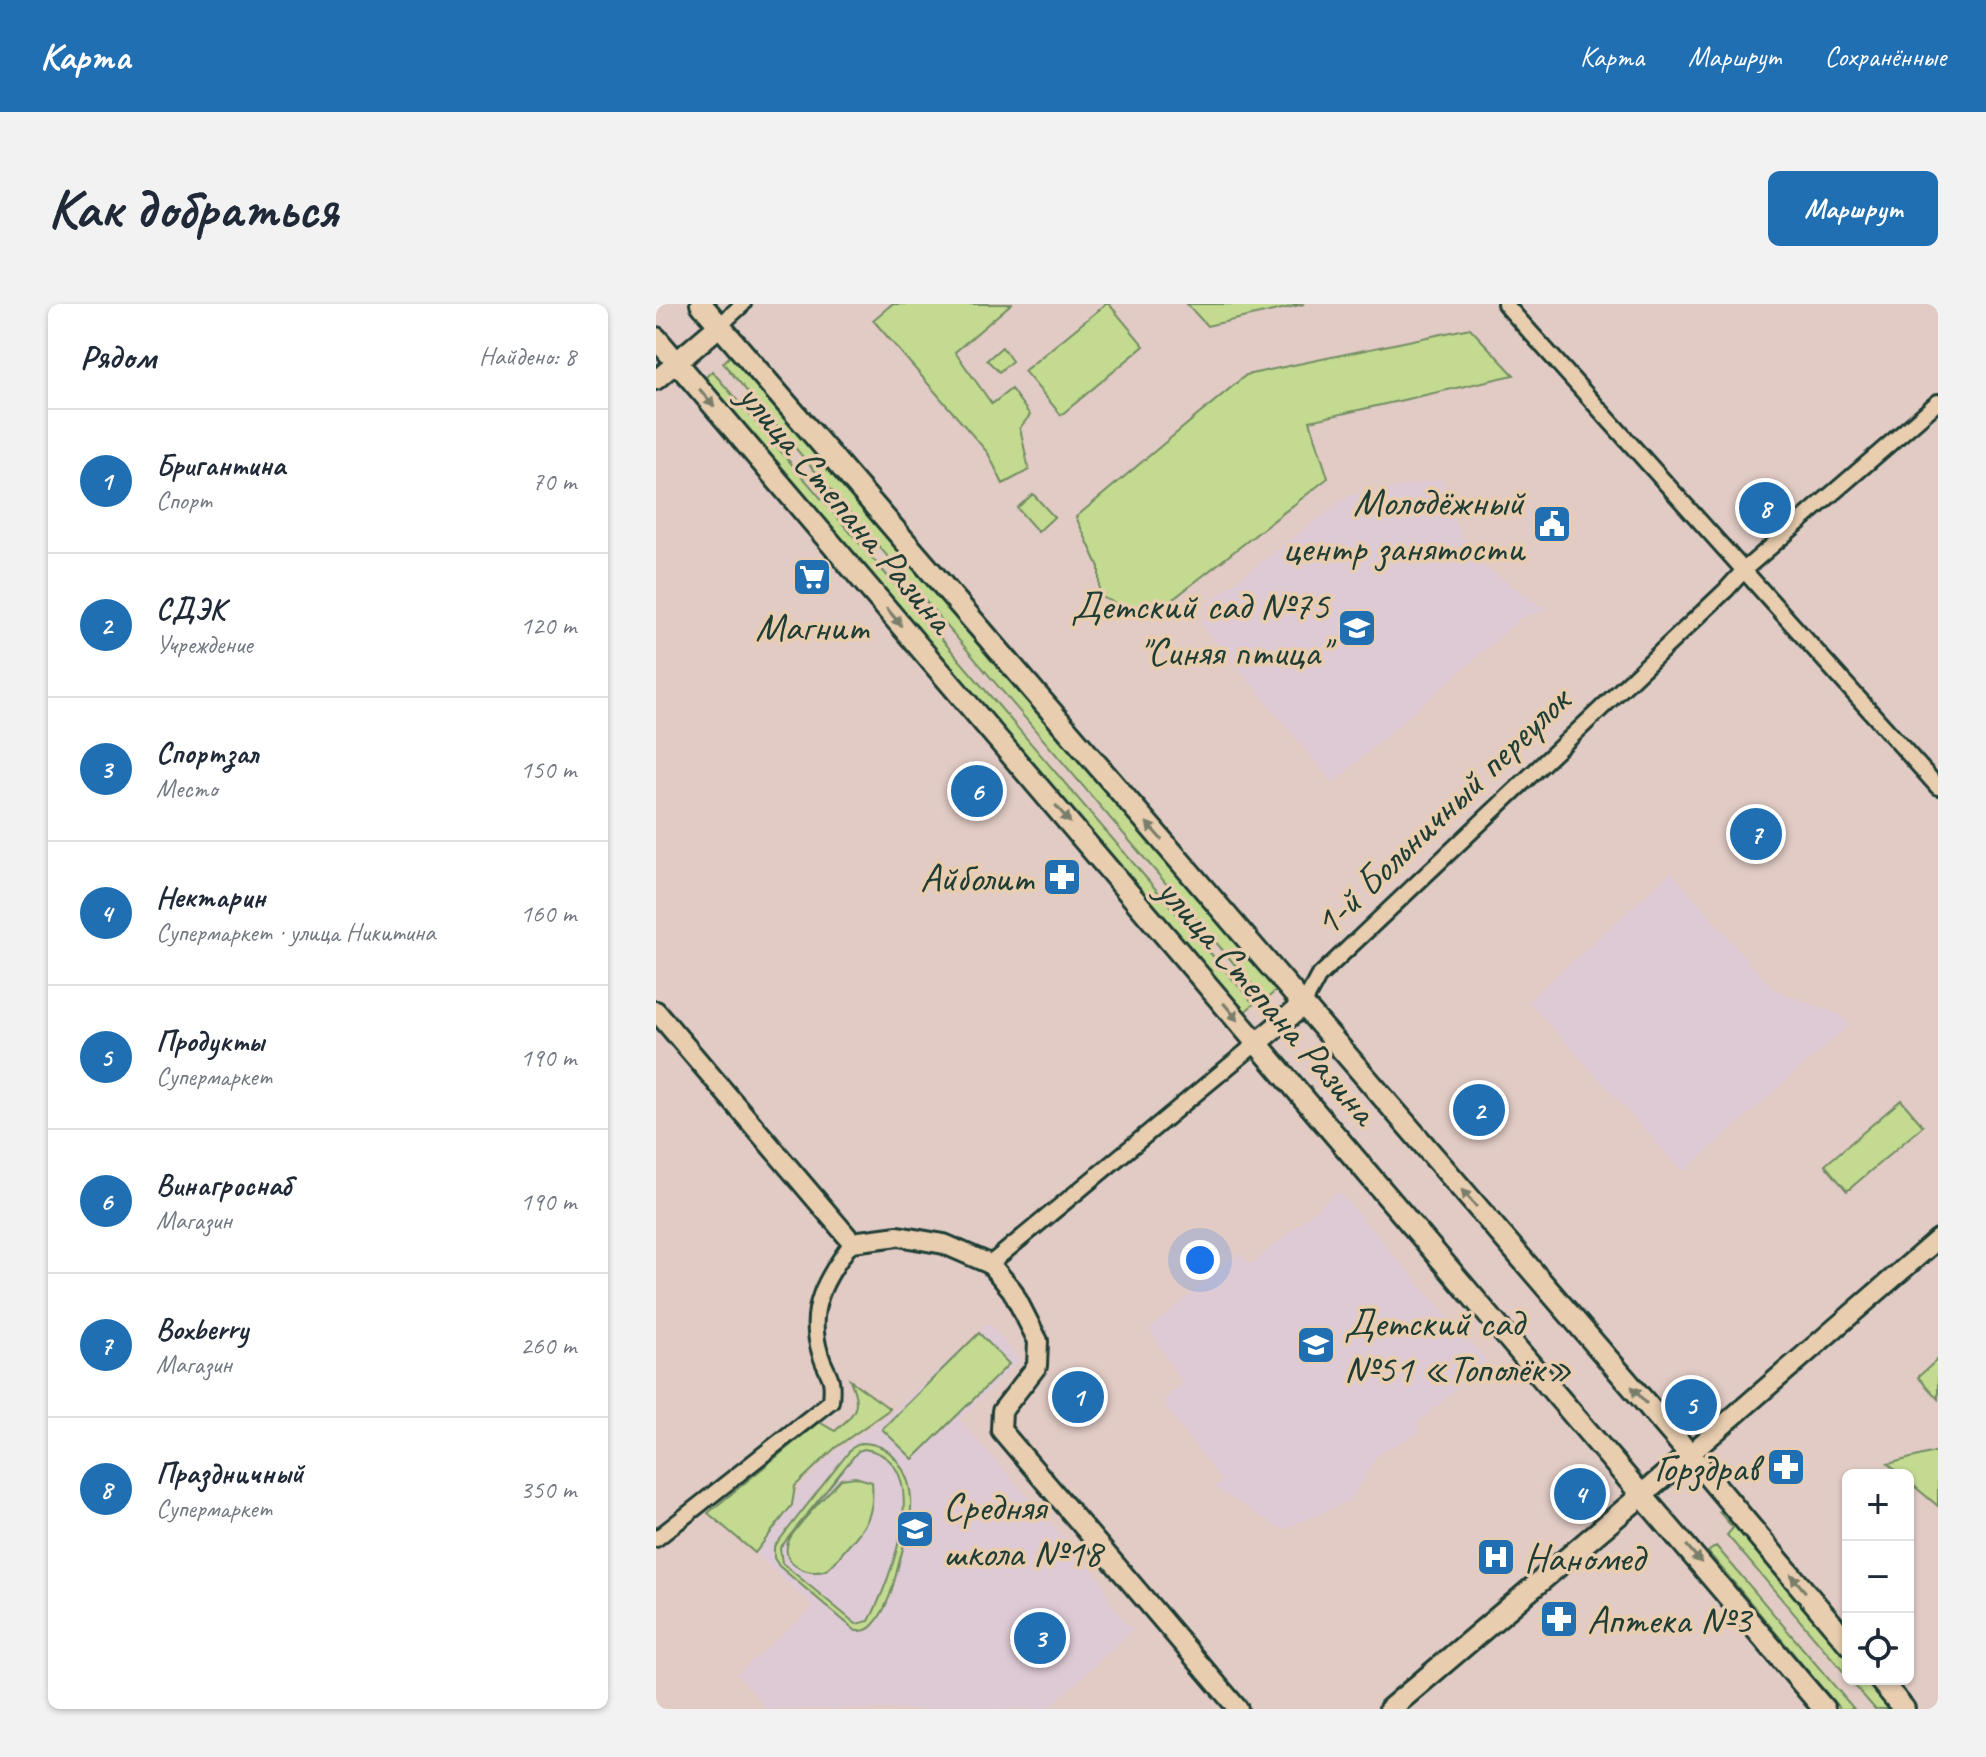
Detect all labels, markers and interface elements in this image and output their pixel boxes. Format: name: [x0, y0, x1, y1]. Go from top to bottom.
text: Карта: [40, 33, 130, 80]
text: Карта: [1580, 39, 1644, 74]
text: Маршрут: [1688, 39, 1780, 74]
text: Сохранённые: [1824, 39, 1946, 74]
button: Маршрут: [1768, 171, 1938, 246]
text: Как добраться: [48, 173, 338, 244]
text: Рядом: [80, 335, 156, 378]
text: Найдено: 8: [479, 340, 576, 373]
street label: улица Степана Разина: [726, 371, 968, 646]
one-way arrow: [698, 387, 715, 407]
text: Бригантина: [156, 446, 285, 484]
text: 1: [100, 465, 112, 498]
text: 70 m: [532, 465, 576, 498]
place label: Молодёжный центр занятости: [1283, 477, 1526, 573]
pin: 8: [1739, 478, 1791, 538]
text: Спорт: [156, 484, 212, 517]
public building icon: Молодёжный центр занятости: [1531, 503, 1573, 545]
supermarket icon: Магнит: [791, 556, 833, 598]
place label: Детский сад №75 "Синяя птица": [1071, 581, 1337, 677]
text: СДЭК: [156, 590, 225, 628]
place label: Магнит: [755, 602, 870, 652]
one-way arrow: [885, 606, 902, 626]
school or university icon: Детский сад №75 "Синяя птица": [1336, 607, 1378, 649]
text: 2: [100, 609, 112, 642]
text: 120 m: [520, 609, 576, 642]
text: Учреждение: [156, 628, 252, 661]
street label: 1-й Больничный переулок: [1303, 674, 1583, 947]
text: Спортзал: [156, 734, 259, 772]
text: 3: [100, 753, 112, 786]
text: 150 m: [520, 753, 576, 786]
pin: 6: [951, 761, 1003, 821]
text: Место: [156, 772, 218, 805]
one-way arrow: [1054, 804, 1071, 824]
pin: 7: [1730, 804, 1782, 864]
one-way arrow: [1146, 821, 1163, 841]
place label: Айболит: [920, 853, 1036, 903]
pharmacy icon: Айболит: [1041, 856, 1083, 898]
street label: улица Степана Разина: [1145, 865, 1391, 1137]
text: Нектарин: [156, 878, 265, 916]
text: 4: [100, 897, 112, 930]
text: 160 m: [520, 897, 576, 930]
text: Супермаркет · улица Никитина: [156, 916, 435, 949]
one-way arrow: [1222, 1002, 1239, 1022]
text: Продукты: [156, 1022, 264, 1060]
text: 5: [100, 1041, 112, 1074]
text: 190 m: [520, 1041, 576, 1074]
text: Супермаркет: [156, 1060, 272, 1093]
pin: 2: [1453, 1080, 1505, 1140]
text: Винагроснаб: [156, 1166, 291, 1204]
text: 6: [100, 1185, 112, 1218]
text: 190 m: [520, 1185, 576, 1218]
one-way arrow: [1461, 1188, 1478, 1208]
text: Магазин: [156, 1204, 232, 1237]
your location: [1180, 1240, 1220, 1280]
place label: Детский сад №51 «Тополёк»: [1344, 1298, 1572, 1394]
text: Boxberry: [156, 1310, 248, 1348]
school or university icon: Детский сад №51 «Тополёк»: [1295, 1324, 1337, 1366]
text: 7: [100, 1329, 112, 1362]
text: 260 m: [520, 1329, 576, 1362]
text: Магазин: [156, 1348, 232, 1381]
pin: 1: [1052, 1367, 1104, 1427]
pin: 5: [1665, 1375, 1717, 1435]
one-way arrow: [1631, 1385, 1648, 1405]
place label: Горздрав: [1654, 1443, 1764, 1493]
pharmacy icon: Горздрав: [1765, 1446, 1807, 1488]
text: Праздничный: [156, 1454, 303, 1492]
pin: 4: [1554, 1464, 1606, 1524]
map controls: [1842, 1469, 1914, 1685]
button: +: [1842, 1469, 1914, 1541]
text: 8: [100, 1473, 112, 1506]
text: 350 m: [520, 1473, 576, 1506]
place label: Средняя школа №18: [943, 1482, 1106, 1578]
text: Супермаркет: [156, 1492, 272, 1525]
school or university icon: Средняя школа №18: [894, 1508, 936, 1550]
place label: Наномед: [1524, 1533, 1648, 1583]
hospital icon: Наномед: [1475, 1536, 1517, 1578]
button: −: [1842, 1541, 1914, 1613]
one-way arrow: [1685, 1544, 1702, 1564]
one-way arrow: [1790, 1573, 1807, 1593]
place label: Аптека №3: [1587, 1595, 1754, 1645]
pharmacy icon: Аптека №3: [1538, 1598, 1580, 1640]
pin: 3: [1014, 1608, 1066, 1668]
button: locate: [1842, 1613, 1914, 1685]

